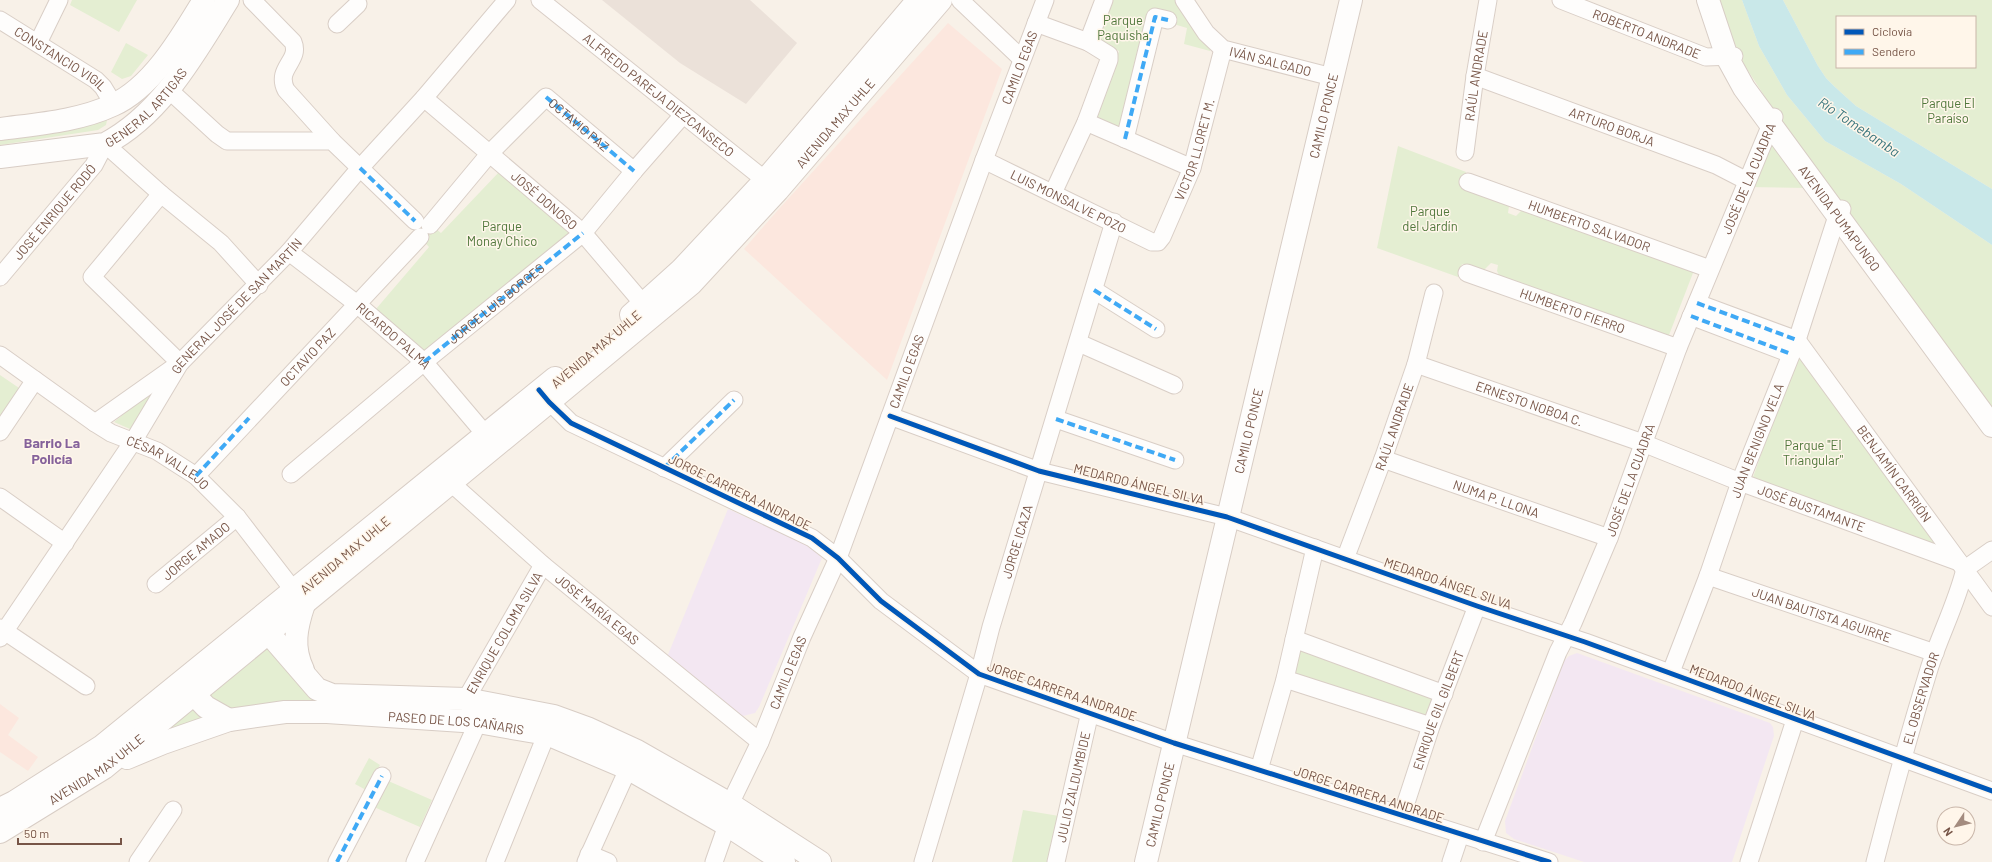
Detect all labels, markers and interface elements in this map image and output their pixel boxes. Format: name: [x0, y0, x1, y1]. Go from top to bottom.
street label: ROBERTO ANDRADE: [1590, 5, 1703, 62]
park label: Parque Paquisha: [1097, 12, 1149, 43]
legend: [1836, 16, 1976, 68]
street label: CONSTANCIO VIGIL: [11, 23, 110, 94]
text: Ciclovía: [1872, 24, 1912, 38]
street label: CAMILO EGAS: [998, 29, 1040, 107]
street label: RAÚL ANDRADE: [1461, 29, 1491, 122]
street label: ALFREDO PAREJA DIEZCANSECO: [580, 30, 737, 160]
street label: IVÁN SALGADO: [1228, 43, 1313, 79]
text: Sendero: [1872, 44, 1916, 58]
street label: GENERAL ARTIGAS: [102, 65, 190, 150]
street label: CAMILO PONCE: [1306, 72, 1341, 160]
street label: AVENIDA MAX UHLE: [793, 75, 878, 171]
water label: Río Tomebamba: [1815, 93, 1903, 160]
street label: OCTAVIO PAZ: [545, 95, 612, 155]
park label: Parque El Paraíso: [1921, 95, 1975, 126]
street label: VICTOR LLORET M.: [1171, 97, 1218, 203]
street label: ARTURO BORJA: [1567, 104, 1657, 150]
street label: JOSÉ DE LA CUADRA: [1718, 120, 1779, 236]
street label: JOSÉ ENRIQUE RODÓ: [10, 161, 99, 263]
street label: AVENIDA PUMAPUNGO: [1795, 162, 1884, 274]
street label: LUIS MONSALVE POZO: [1008, 166, 1129, 236]
street label: JOSÉ DONOSO: [508, 168, 581, 233]
street label: HUMBERTO SALVADOR: [1526, 196, 1653, 255]
park label: Parque del Jardín: [1402, 203, 1458, 234]
park label: Parque Monay Chico: [467, 218, 537, 249]
street label: GENERAL JOSÉ DE SAN MARTÍN: [168, 235, 305, 377]
street label: JORGE LUIS BORGES: [445, 260, 548, 347]
street label: HUMBERTO FIERRO: [1518, 284, 1627, 337]
street label: RICARDO PALMA: [353, 299, 434, 372]
street label: AVENIDA MAX UHLE: [548, 307, 644, 391]
street label: OCTAVIO PAZ: [276, 324, 339, 390]
street label: CAMILO EGAS: [886, 332, 927, 410]
street label: ERNESTO NOBOA C.: [1474, 377, 1585, 429]
street label: RAÚL ANDRADE: [1371, 381, 1417, 473]
street label: JUAN BENIGNO VELA: [1727, 381, 1787, 500]
street label: CAMILO PONCE: [1231, 387, 1266, 475]
street label: JOSÉ DE LA CUADRA: [1602, 421, 1658, 539]
street label: BENJAMÍN CARRIÓN: [1854, 422, 1935, 525]
street label: CÉSAR VALLEJO: [124, 432, 213, 493]
district label: Barrio La Policía: [24, 434, 80, 467]
park label: Parque "El Triangular": [1783, 437, 1844, 468]
street label: JORGE CARRERA ANDRADE: [666, 450, 814, 534]
street label: MEDARDO ÁNGEL SILVA: [1072, 460, 1206, 508]
street label: NUMA P. LLONA: [1451, 476, 1542, 521]
street label: JOSÉ BUSTAMANTE: [1756, 481, 1868, 535]
street label: JORGE ICAZA: [998, 503, 1036, 580]
street label: AVENIDA MAX UHLE: [297, 513, 393, 597]
street label: JORGE AMADO: [159, 518, 233, 583]
street label: MEDARDO ÁNGEL SILVA: [1382, 554, 1514, 612]
street label: ENRIQUE COLOMA SILVA: [463, 569, 546, 696]
street label: JOSÉ MARÍA EGAS: [552, 570, 642, 648]
street label: JUAN BAUTISTA AGUIRRE: [1750, 584, 1893, 646]
street label: CAMILO EGAS: [766, 634, 810, 712]
street label: ENRIQUE GIL GILBERT: [1409, 648, 1467, 772]
street label: EL OBSERVADOR: [1899, 650, 1942, 746]
street label: JORGE CARRERA ANDRADE: [985, 658, 1139, 724]
street label: MEDARDO ÁNGEL SILVA: [1687, 660, 1819, 724]
street label: PASEO DE LOS CAÑARIS: [388, 708, 525, 738]
street label: AVENIDA MAX UHLE: [46, 730, 147, 808]
street label: JULIO ZALDUMBIDE: [1053, 730, 1093, 844]
street label: CAMILO PONCE: [1142, 760, 1178, 849]
street label: JORGE CARRERA ANDRADE: [1292, 762, 1446, 826]
north arrow: [1936, 806, 1976, 846]
scale bar: [18, 820, 121, 846]
text: N: [1940, 825, 1955, 839]
text: 50 m: [24, 826, 49, 840]

